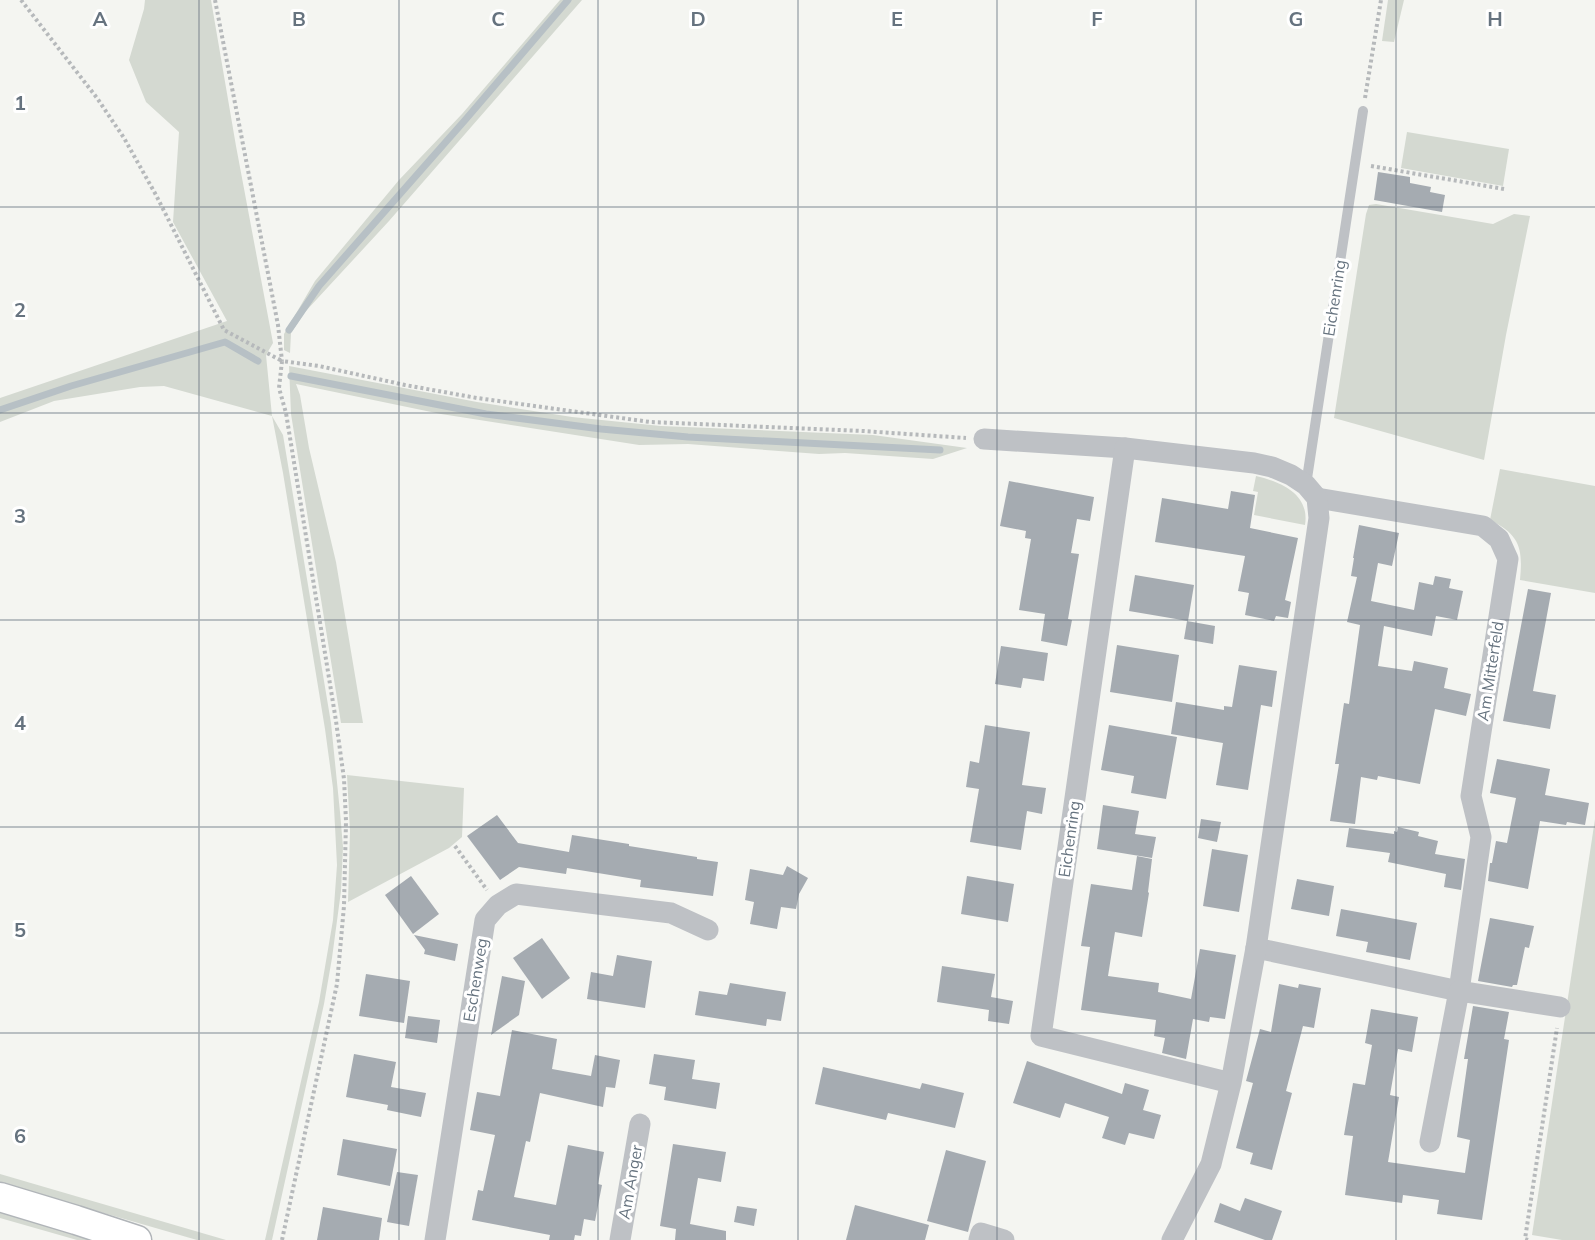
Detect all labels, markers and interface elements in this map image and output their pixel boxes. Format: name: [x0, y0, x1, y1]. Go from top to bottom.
text: A: [93, 6, 108, 31]
text: B: [292, 6, 306, 31]
text: C: [491, 6, 505, 31]
text: D: [690, 6, 706, 31]
text: E: [891, 6, 903, 31]
text: F: [1091, 6, 1103, 31]
text: G: [1289, 6, 1303, 31]
text: H: [1487, 6, 1503, 31]
text: 1: [14, 90, 26, 115]
street label: Eichenring: [1318, 258, 1350, 338]
text: 2: [14, 297, 26, 322]
text: 3: [14, 503, 26, 528]
street label: Am Mitterfeld: [1472, 620, 1508, 722]
text: 4: [14, 710, 26, 735]
street label: Eichenring: [1054, 799, 1084, 879]
text: 5: [14, 917, 26, 942]
street label: Eschenweg: [459, 937, 491, 1023]
text: 6: [14, 1123, 26, 1148]
street label: Am Anger: [614, 1143, 646, 1221]

